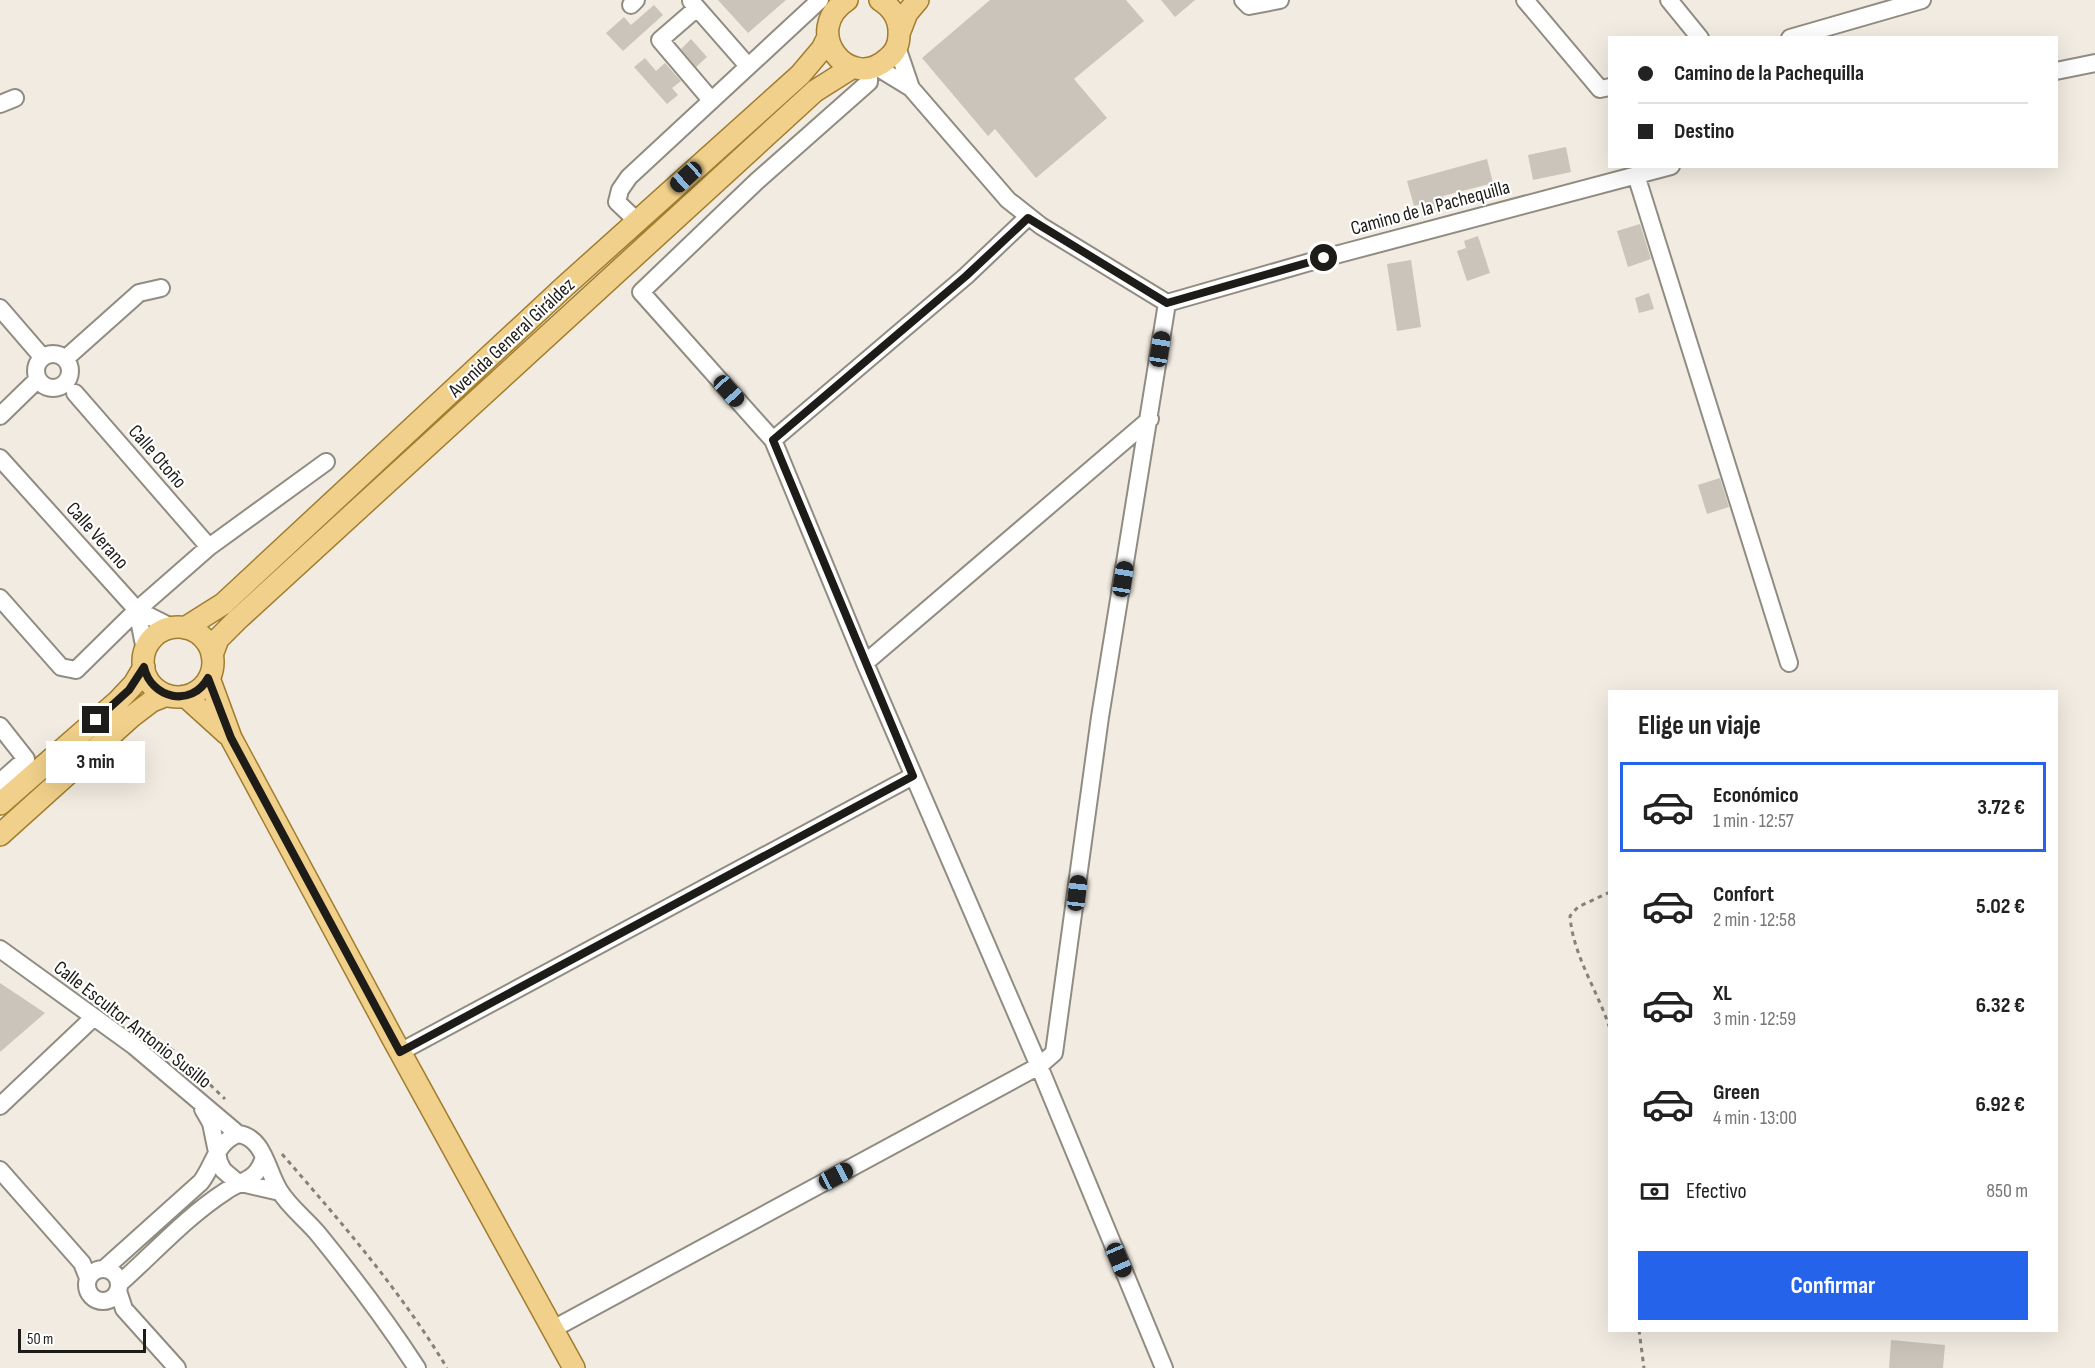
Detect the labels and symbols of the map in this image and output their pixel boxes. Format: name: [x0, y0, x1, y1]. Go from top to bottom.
car: [667, 158, 705, 196]
street label: Camino de la Pachequilla: [1348, 175, 1512, 241]
route start: [1310, 244, 1337, 271]
street label: Avenida General Giráldez: [443, 273, 580, 403]
car: [1148, 330, 1172, 368]
car: [710, 372, 748, 410]
street label: Calle Otoño: [123, 420, 191, 493]
street label: Calle Verano: [61, 497, 134, 574]
car: [1111, 560, 1135, 598]
route end: [82, 706, 109, 733]
callout: 3 min: [46, 741, 146, 783]
car: [1066, 874, 1088, 912]
street label: Calle Escultor Antonio Susillo: [49, 956, 216, 1094]
car: [816, 1160, 856, 1192]
car: [1104, 1240, 1134, 1280]
scale bar: [18, 1326, 146, 1354]

